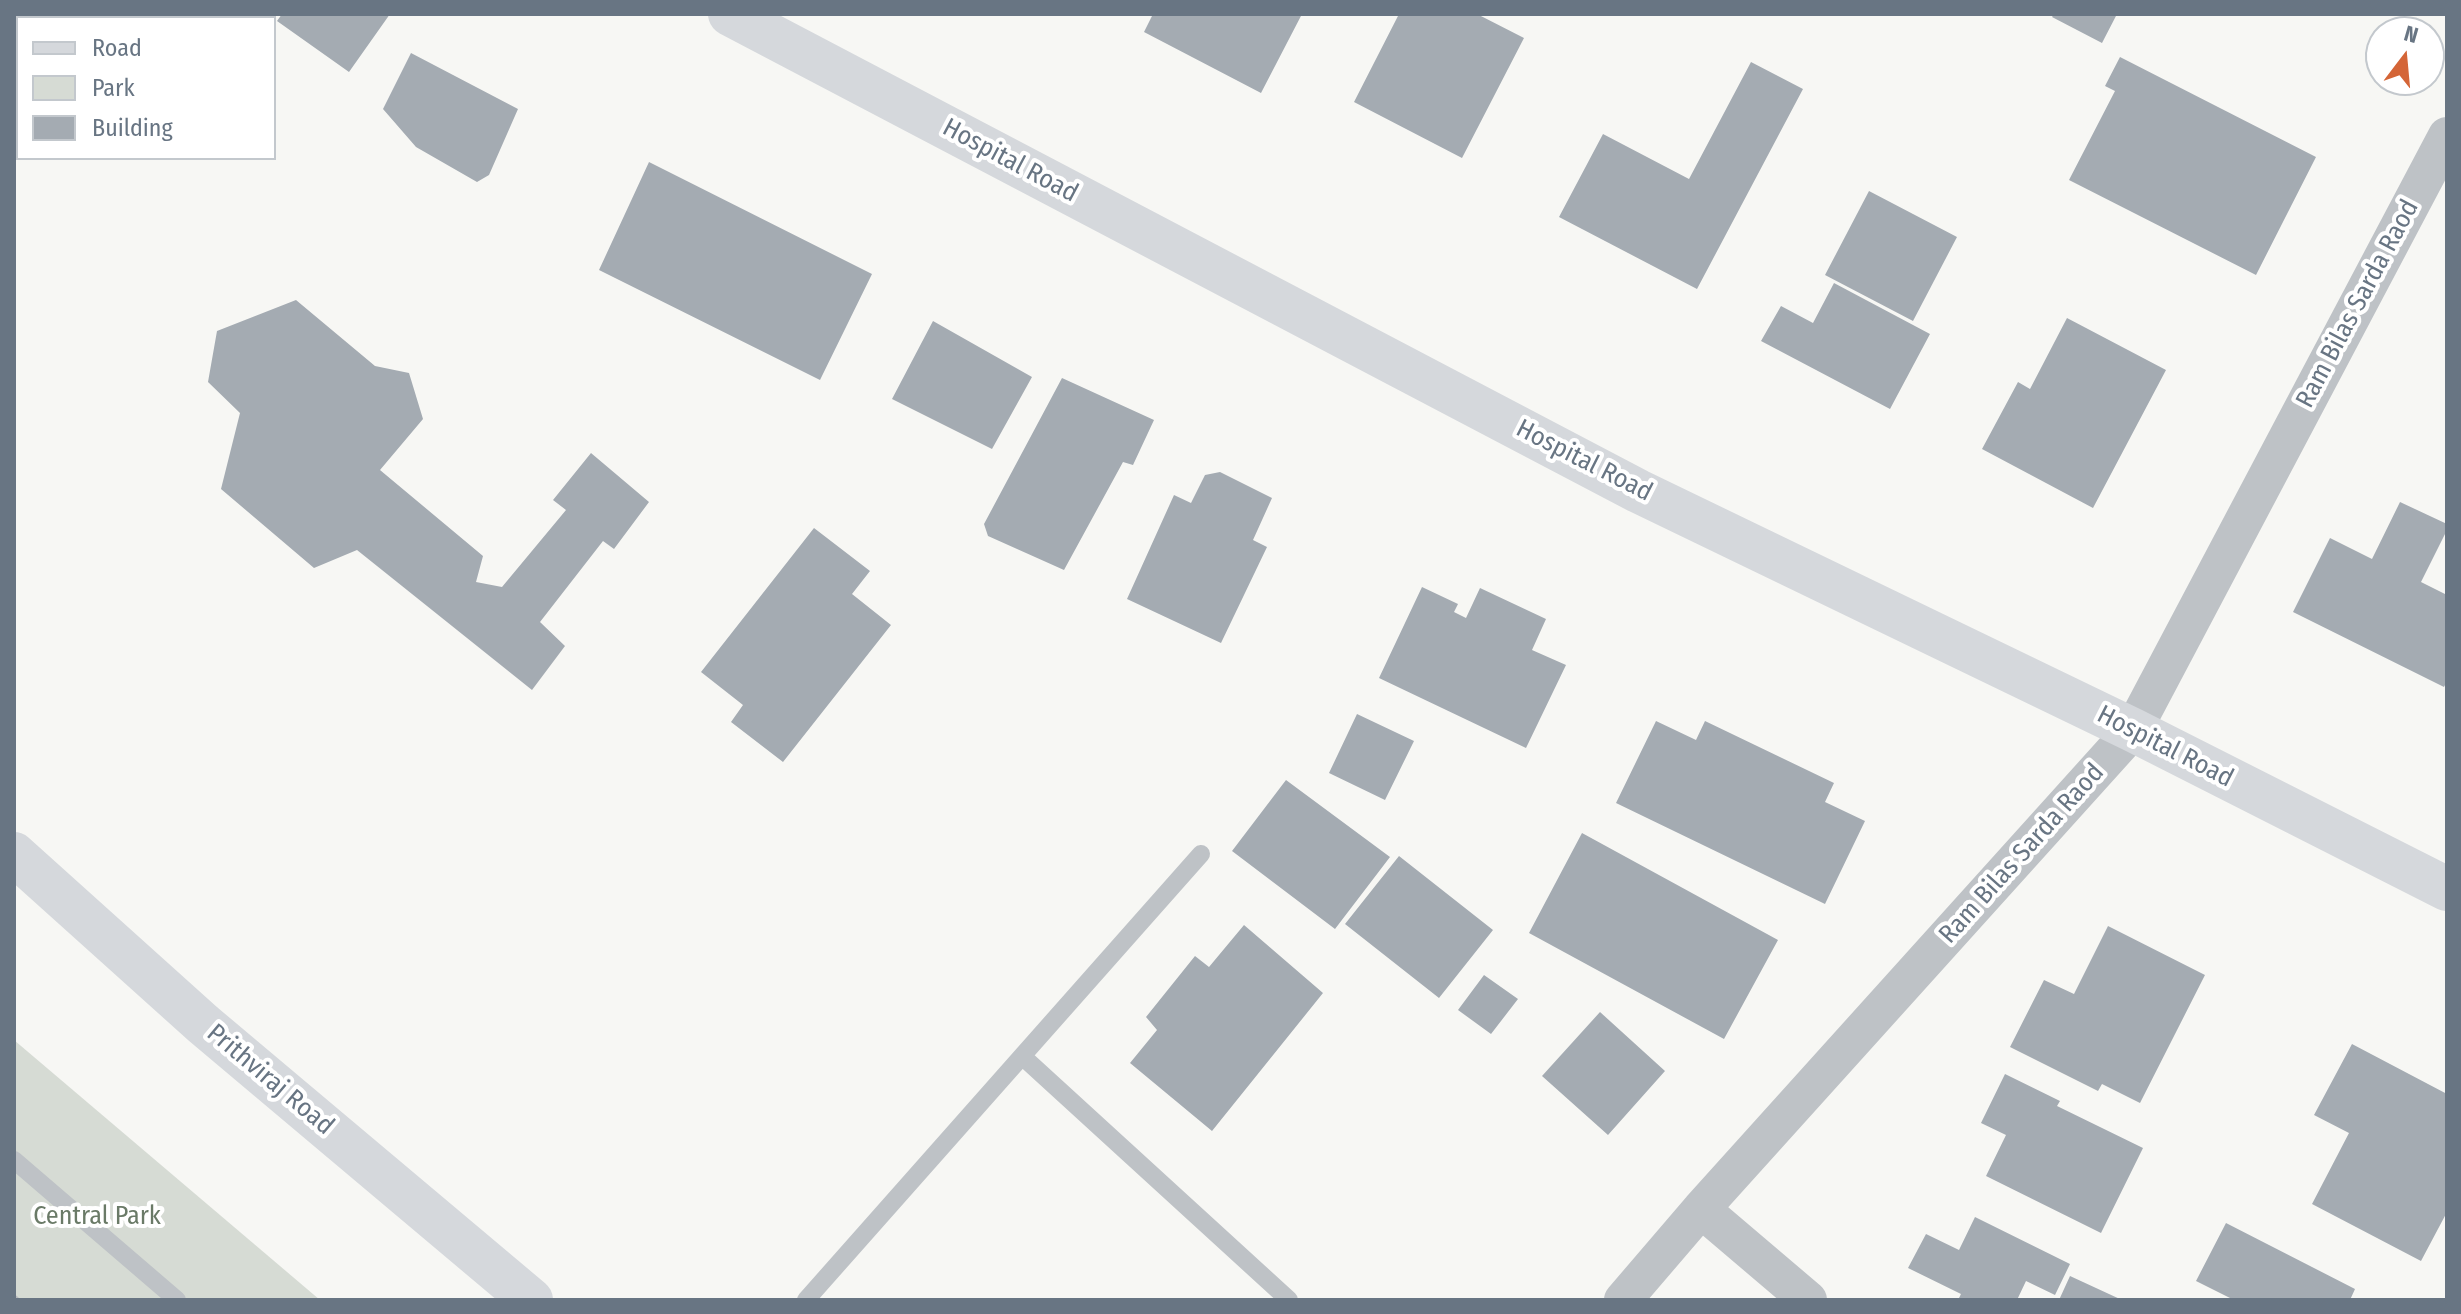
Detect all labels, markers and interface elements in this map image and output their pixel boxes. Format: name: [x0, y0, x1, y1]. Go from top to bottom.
legend: [16, 16, 276, 160]
north arrow: [2365, 16, 2445, 96]
text: N: [2401, 20, 2421, 49]
text: Road: [92, 34, 142, 62]
text: Park: [92, 74, 135, 102]
street label: Hospital Road: [937, 112, 1083, 210]
text: Building: [92, 114, 173, 142]
street label: Ram Bilas Sarda Raod: [2290, 195, 2426, 413]
street label: Hospital Road: [1511, 413, 1657, 509]
street label: Hospital Road: [2092, 699, 2238, 795]
street label: Ram Bilas Sarda Raod: [1933, 758, 2111, 950]
street label: Prithviraj Road: [200, 1018, 340, 1142]
park label: Central Park: [33, 1201, 161, 1233]

